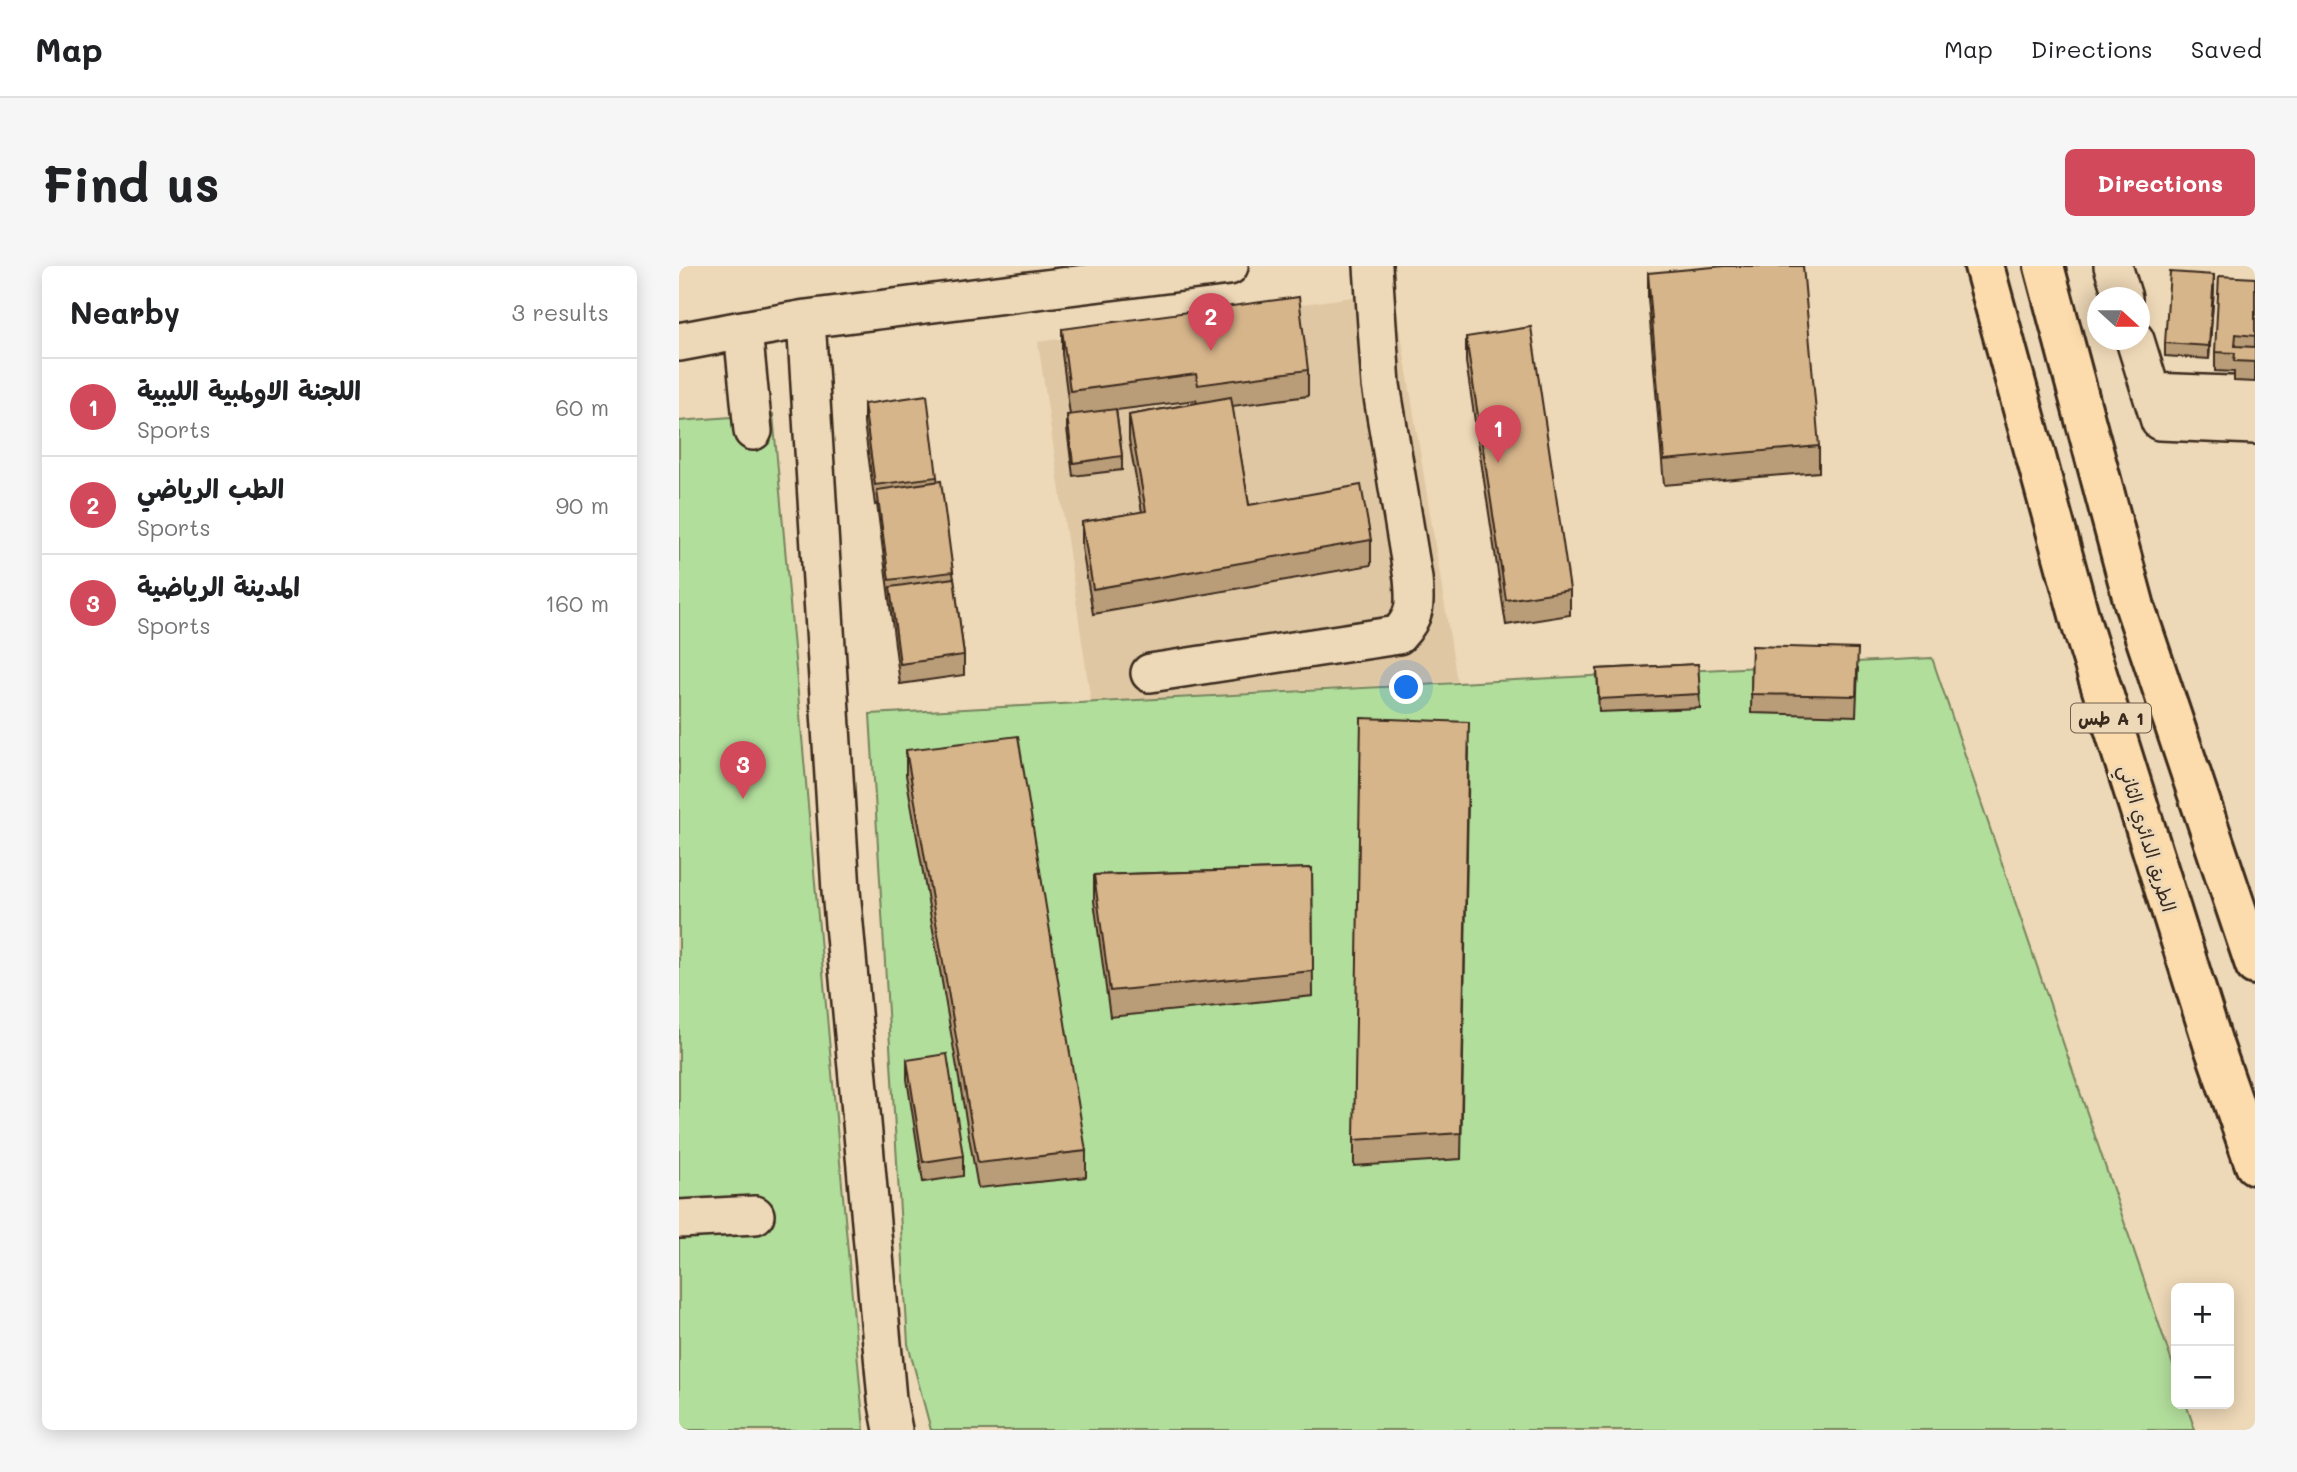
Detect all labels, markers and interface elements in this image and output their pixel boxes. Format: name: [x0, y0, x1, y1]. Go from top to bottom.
text: Map: [35, 27, 103, 70]
text: Map: [1944, 33, 1993, 64]
text: Directions: [2031, 33, 2153, 64]
text: Saved: [2191, 33, 2262, 64]
button: Directions: [2065, 149, 2255, 216]
text: Find us: [42, 151, 220, 214]
north arrow: [2087, 287, 2150, 350]
text: Nearby: [70, 292, 180, 332]
pin: 2: [1188, 293, 1234, 351]
text: 3 results: [512, 297, 609, 327]
text: اللجنة الاولمبية الليبية: [137, 373, 361, 407]
text: 1: [88, 392, 98, 422]
text: 60 m: [555, 392, 609, 422]
pin: 1: [1475, 405, 1521, 463]
text: Sports: [137, 414, 211, 444]
text: الطب الرياضي: [137, 471, 284, 505]
text: 2: [87, 490, 99, 520]
text: 90 m: [556, 490, 609, 520]
text: Sports: [137, 512, 211, 542]
text: المدينة الرياضية: [137, 569, 300, 603]
text: 3: [86, 588, 100, 618]
text: 160 m: [545, 588, 609, 618]
text: Sports: [137, 610, 211, 640]
your location: [1389, 670, 1423, 704]
road number: طس A 1: [2071, 704, 2151, 732]
pin: 3: [720, 741, 766, 799]
street label: الطريق الدائري الثاني: [2109, 761, 2182, 916]
map controls: [2171, 1283, 2234, 1409]
button: +: [2171, 1283, 2234, 1346]
button: −: [2171, 1346, 2234, 1409]

